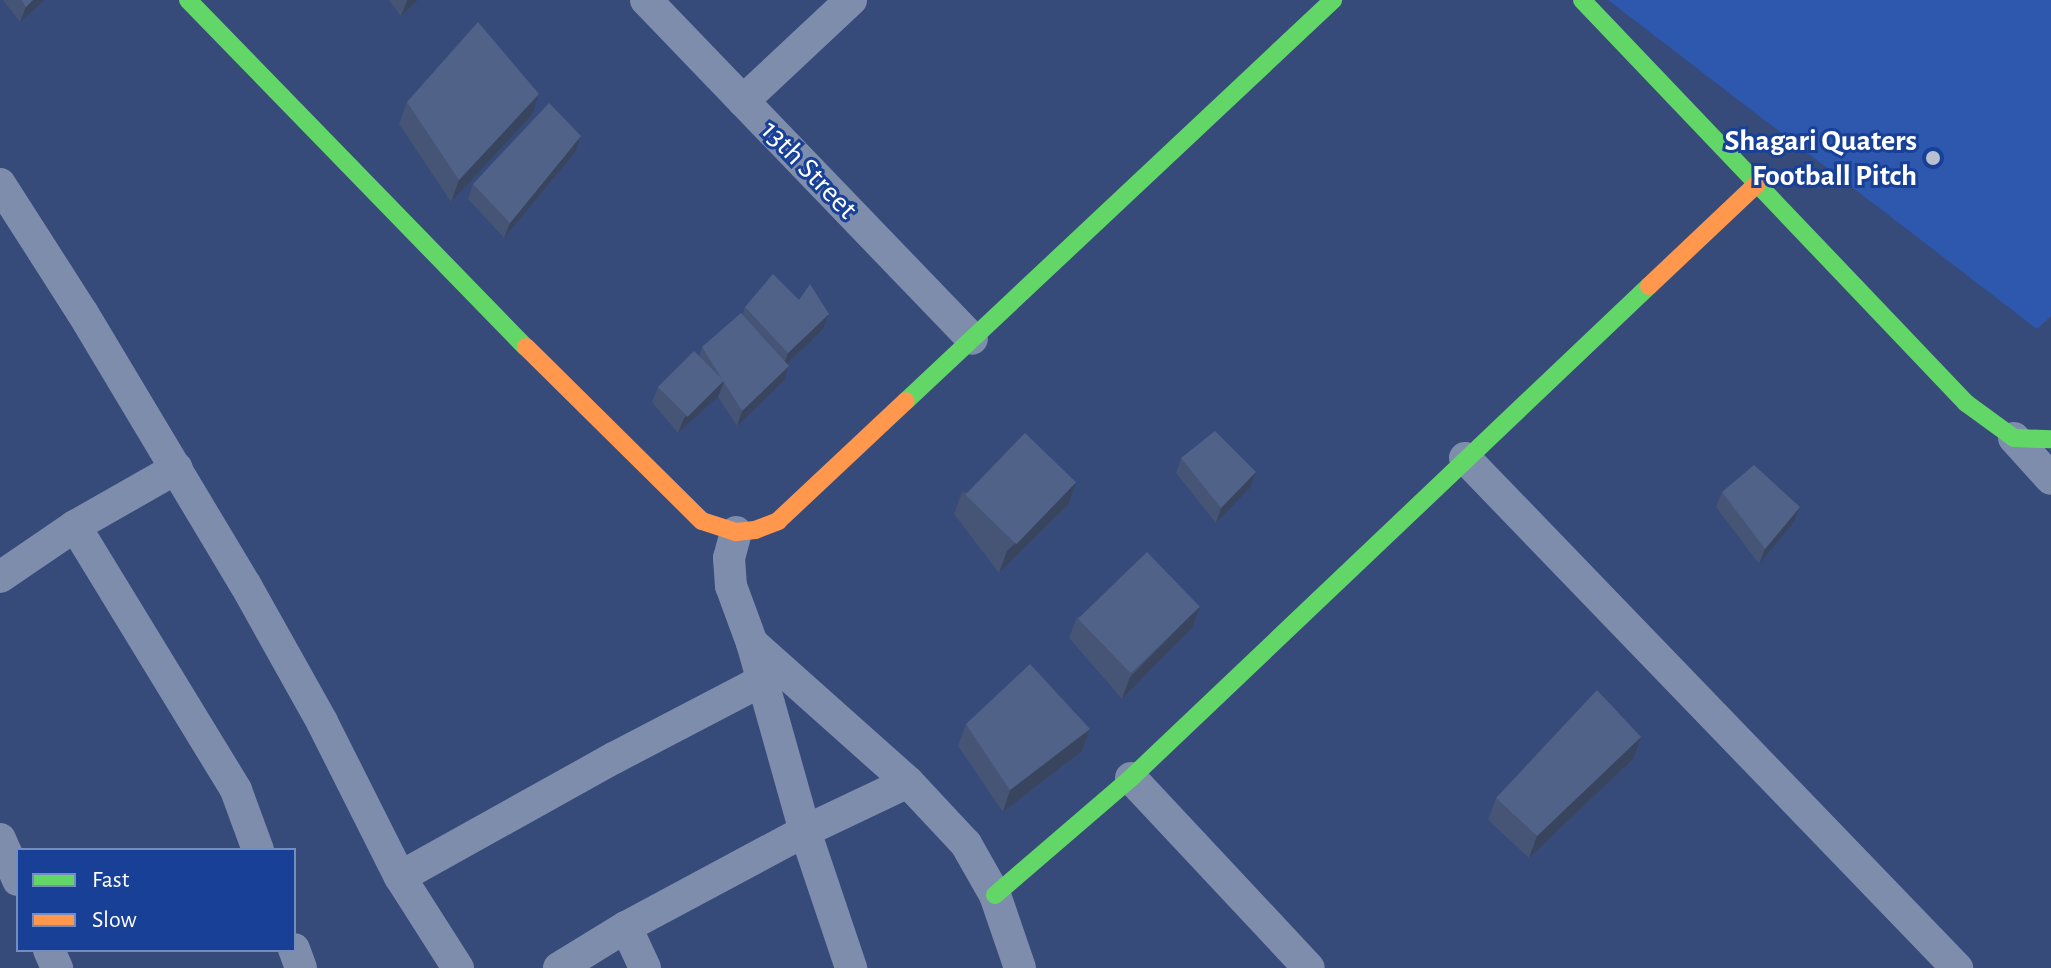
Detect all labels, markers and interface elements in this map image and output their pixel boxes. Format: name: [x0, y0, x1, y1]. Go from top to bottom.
street label: 13th Street: [753, 113, 865, 227]
place label: Shagari Quaters Football Pitch: [1725, 123, 1917, 194]
marker: Shagari Quaters Football Pitch: [1924, 149, 1942, 167]
legend: [16, 848, 296, 952]
text: Fast: [92, 868, 129, 892]
text: Slow: [92, 908, 137, 932]

